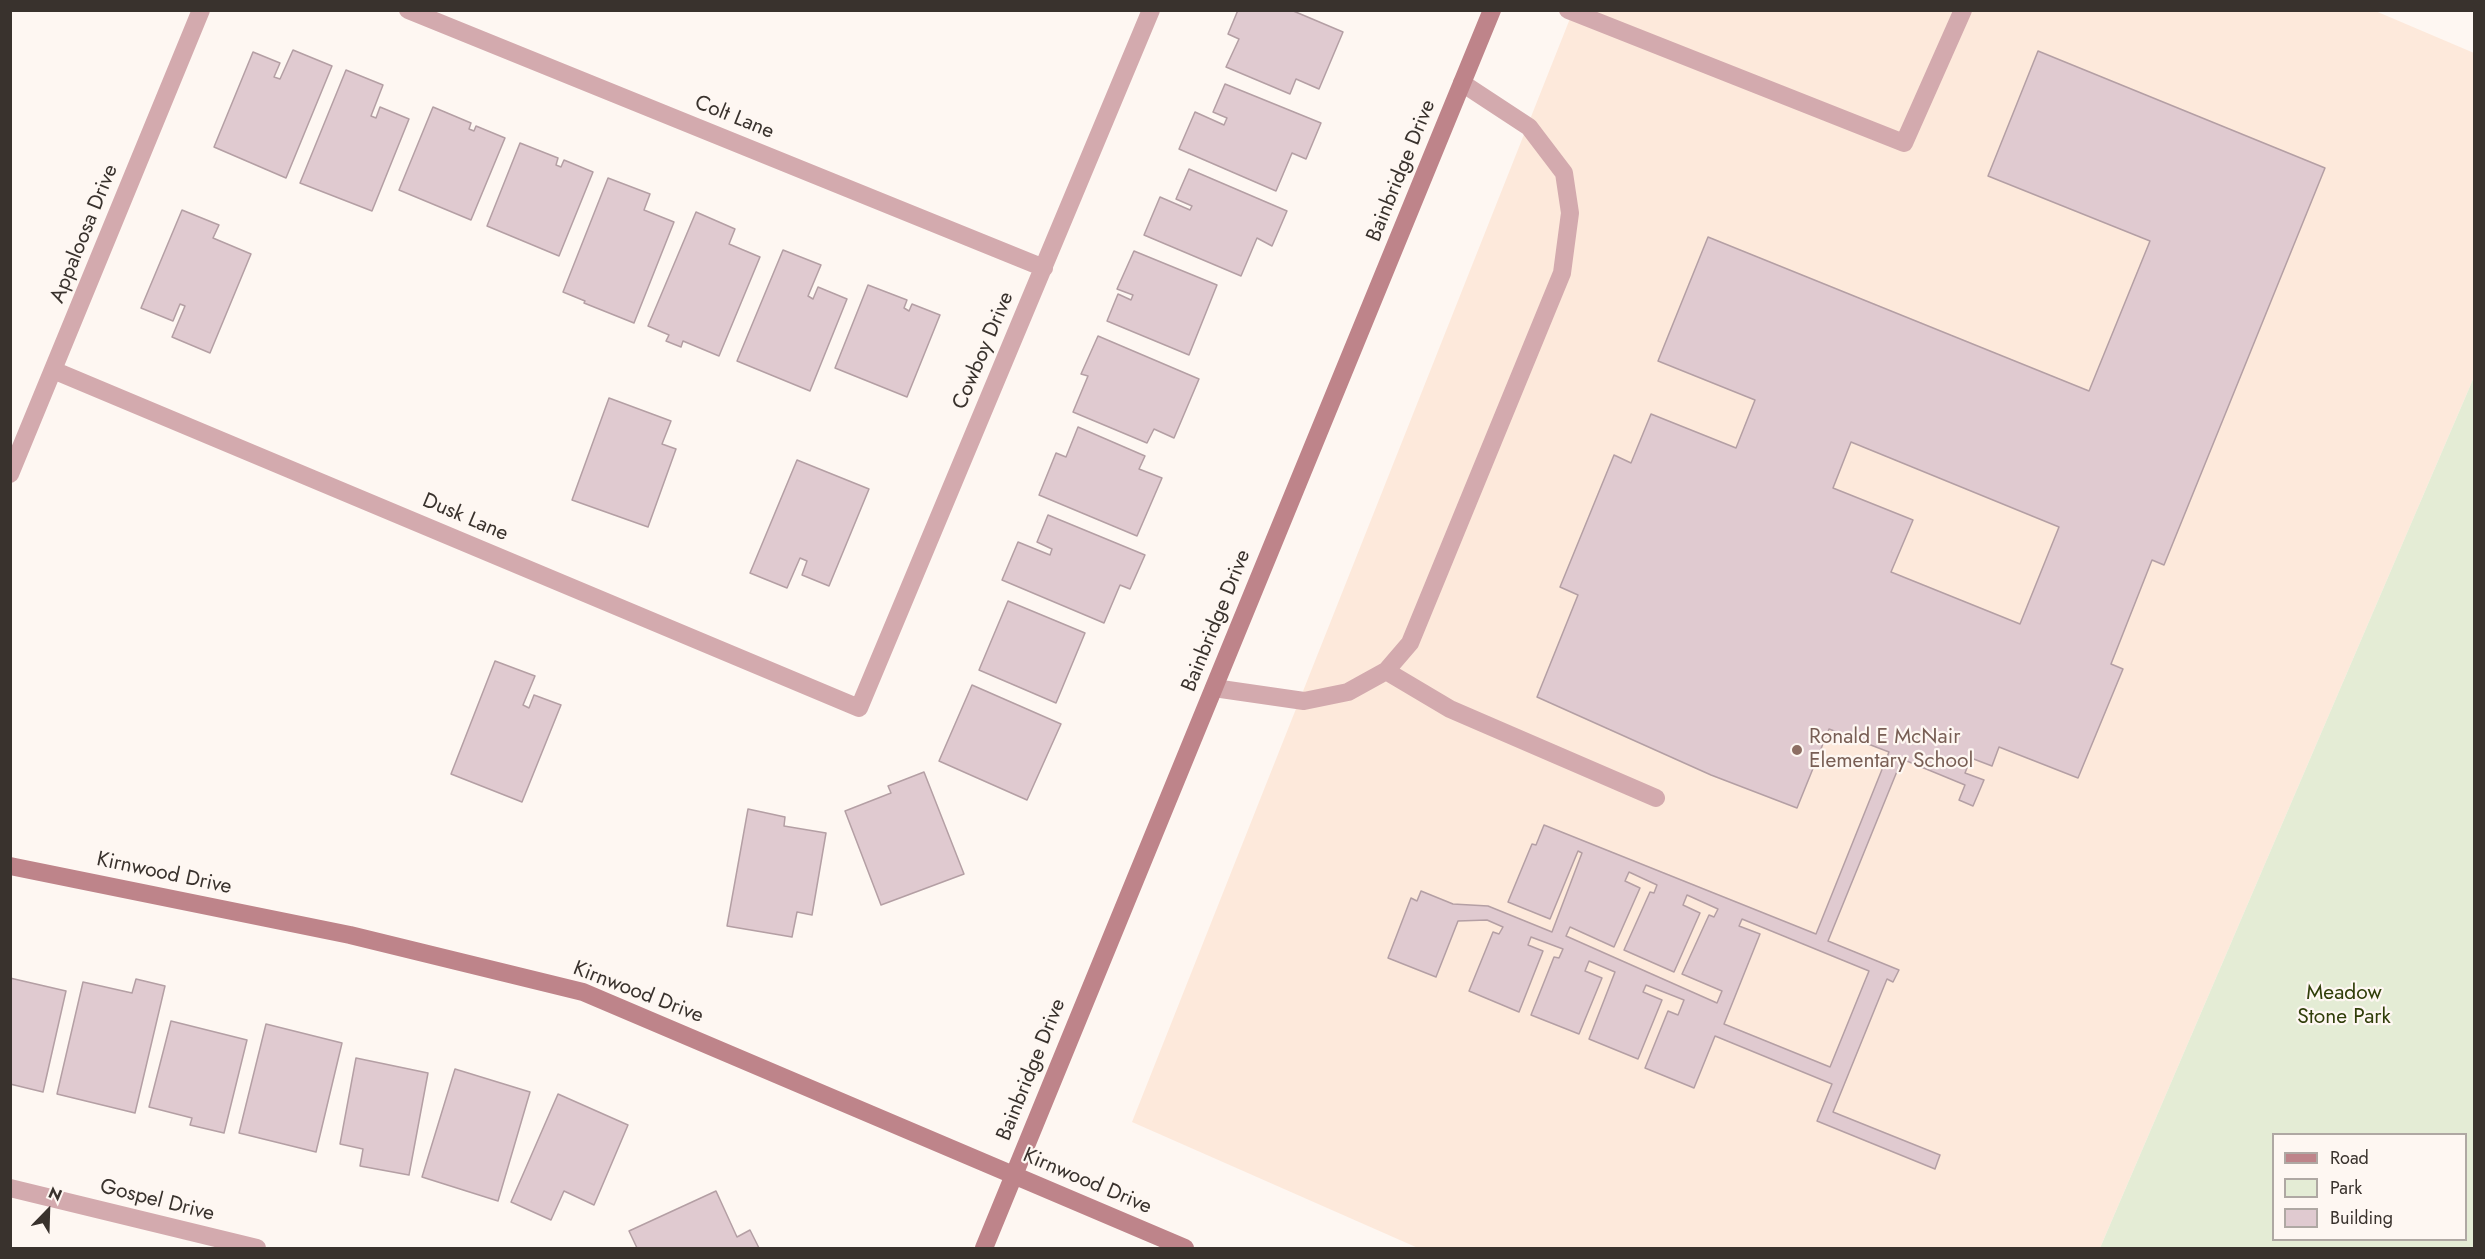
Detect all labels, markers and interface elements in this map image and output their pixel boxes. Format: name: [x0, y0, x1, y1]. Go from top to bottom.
street label: Colt Lane: [691, 91, 777, 145]
street label: Bainbridge Drive: [1362, 96, 1442, 246]
street label: Appaloosa Drive: [46, 161, 124, 307]
street label: Cowboy Drive: [948, 288, 1020, 414]
street label: Dusk Lane: [418, 489, 512, 547]
street label: Bainbridge Drive: [1177, 546, 1257, 696]
place label: Ronald E McNair Elementary School: [1809, 725, 1973, 775]
marker: Ronald E McNair Elementary School: [1790, 743, 1804, 757]
street label: Kirnwood Drive: [94, 847, 234, 901]
street label: Kirnwood Drive: [569, 957, 707, 1029]
park label: Meadow Stone Park: [2297, 981, 2391, 1031]
street label: Bainbridge Drive: [992, 995, 1072, 1145]
legend: [2272, 1133, 2467, 1241]
street label: Kirnwood Drive: [1019, 1144, 1155, 1220]
text: Road: [2330, 1145, 2369, 1171]
street label: Gospel Drive: [97, 1175, 217, 1227]
text: Park: [2330, 1175, 2362, 1201]
north arrow: [18, 1181, 78, 1241]
text: N: [45, 1181, 66, 1207]
text: Building: [2330, 1205, 2393, 1231]

